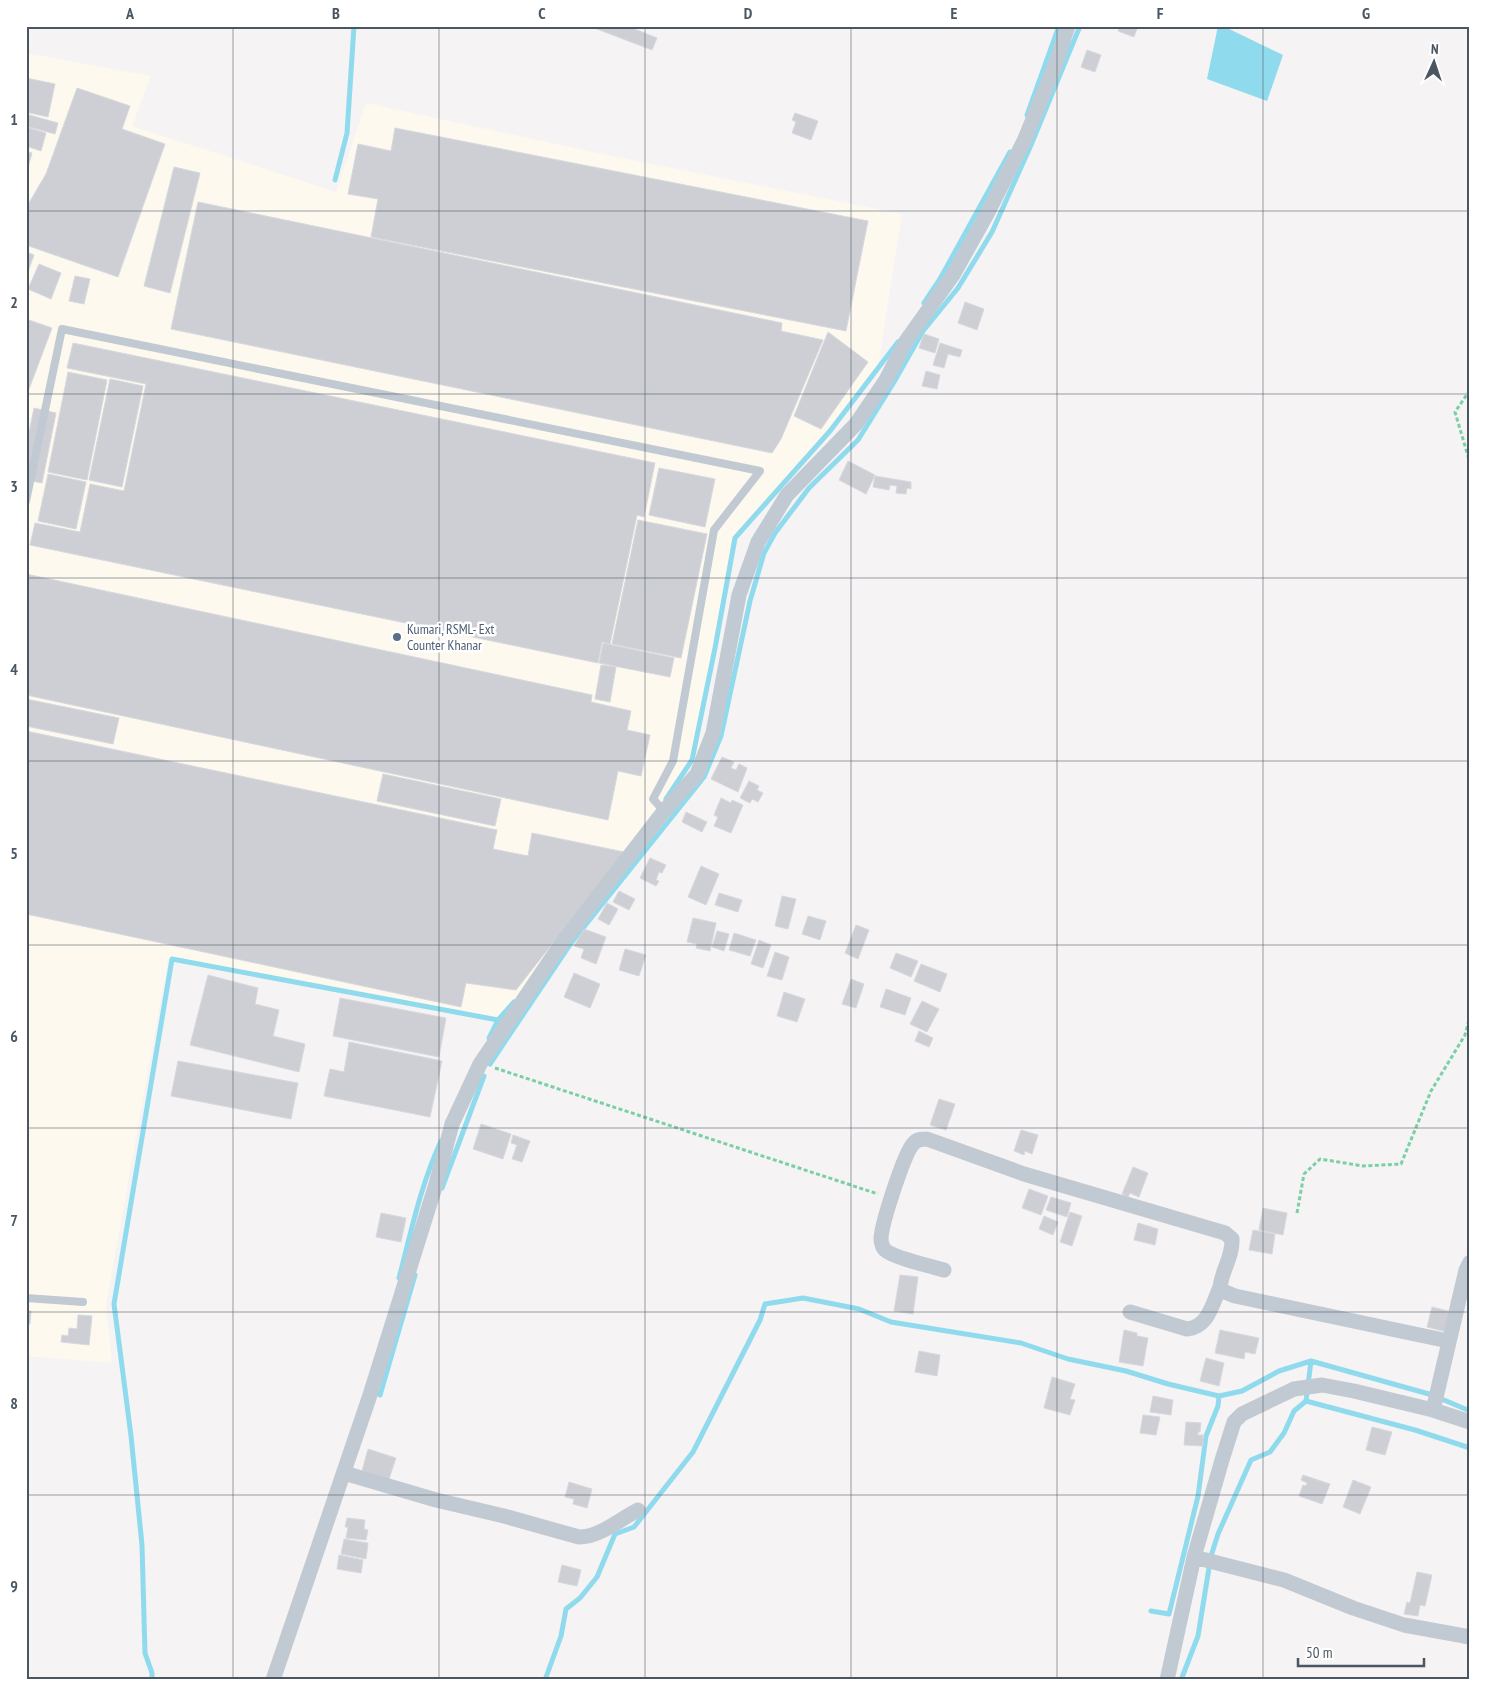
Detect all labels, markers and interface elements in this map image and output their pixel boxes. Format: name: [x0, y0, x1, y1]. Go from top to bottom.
text: A: [125, 3, 135, 23]
text: B: [332, 3, 340, 23]
text: C: [538, 3, 546, 23]
text: D: [744, 3, 753, 23]
text: E: [951, 3, 958, 23]
text: F: [1157, 3, 1164, 23]
text: G: [1362, 3, 1370, 23]
north arrow: [1408, 38, 1458, 88]
text: N: [1430, 40, 1439, 58]
text: 1: [10, 109, 18, 129]
text: 2: [10, 292, 18, 312]
text: 3: [10, 476, 18, 496]
place label: Kumari, RSML- Ext Counter Khanar: [407, 620, 494, 654]
marker: Kumari, RSML- Ext Counter Khanar: [391, 631, 403, 643]
text: 4: [10, 659, 18, 679]
text: 5: [10, 843, 18, 863]
text: 6: [10, 1026, 18, 1046]
text: 7: [10, 1210, 18, 1230]
text: 8: [10, 1393, 18, 1413]
text: 9: [10, 1576, 18, 1596]
scale bar: [1298, 1636, 1425, 1668]
text: 50 m: [1306, 1643, 1332, 1662]

